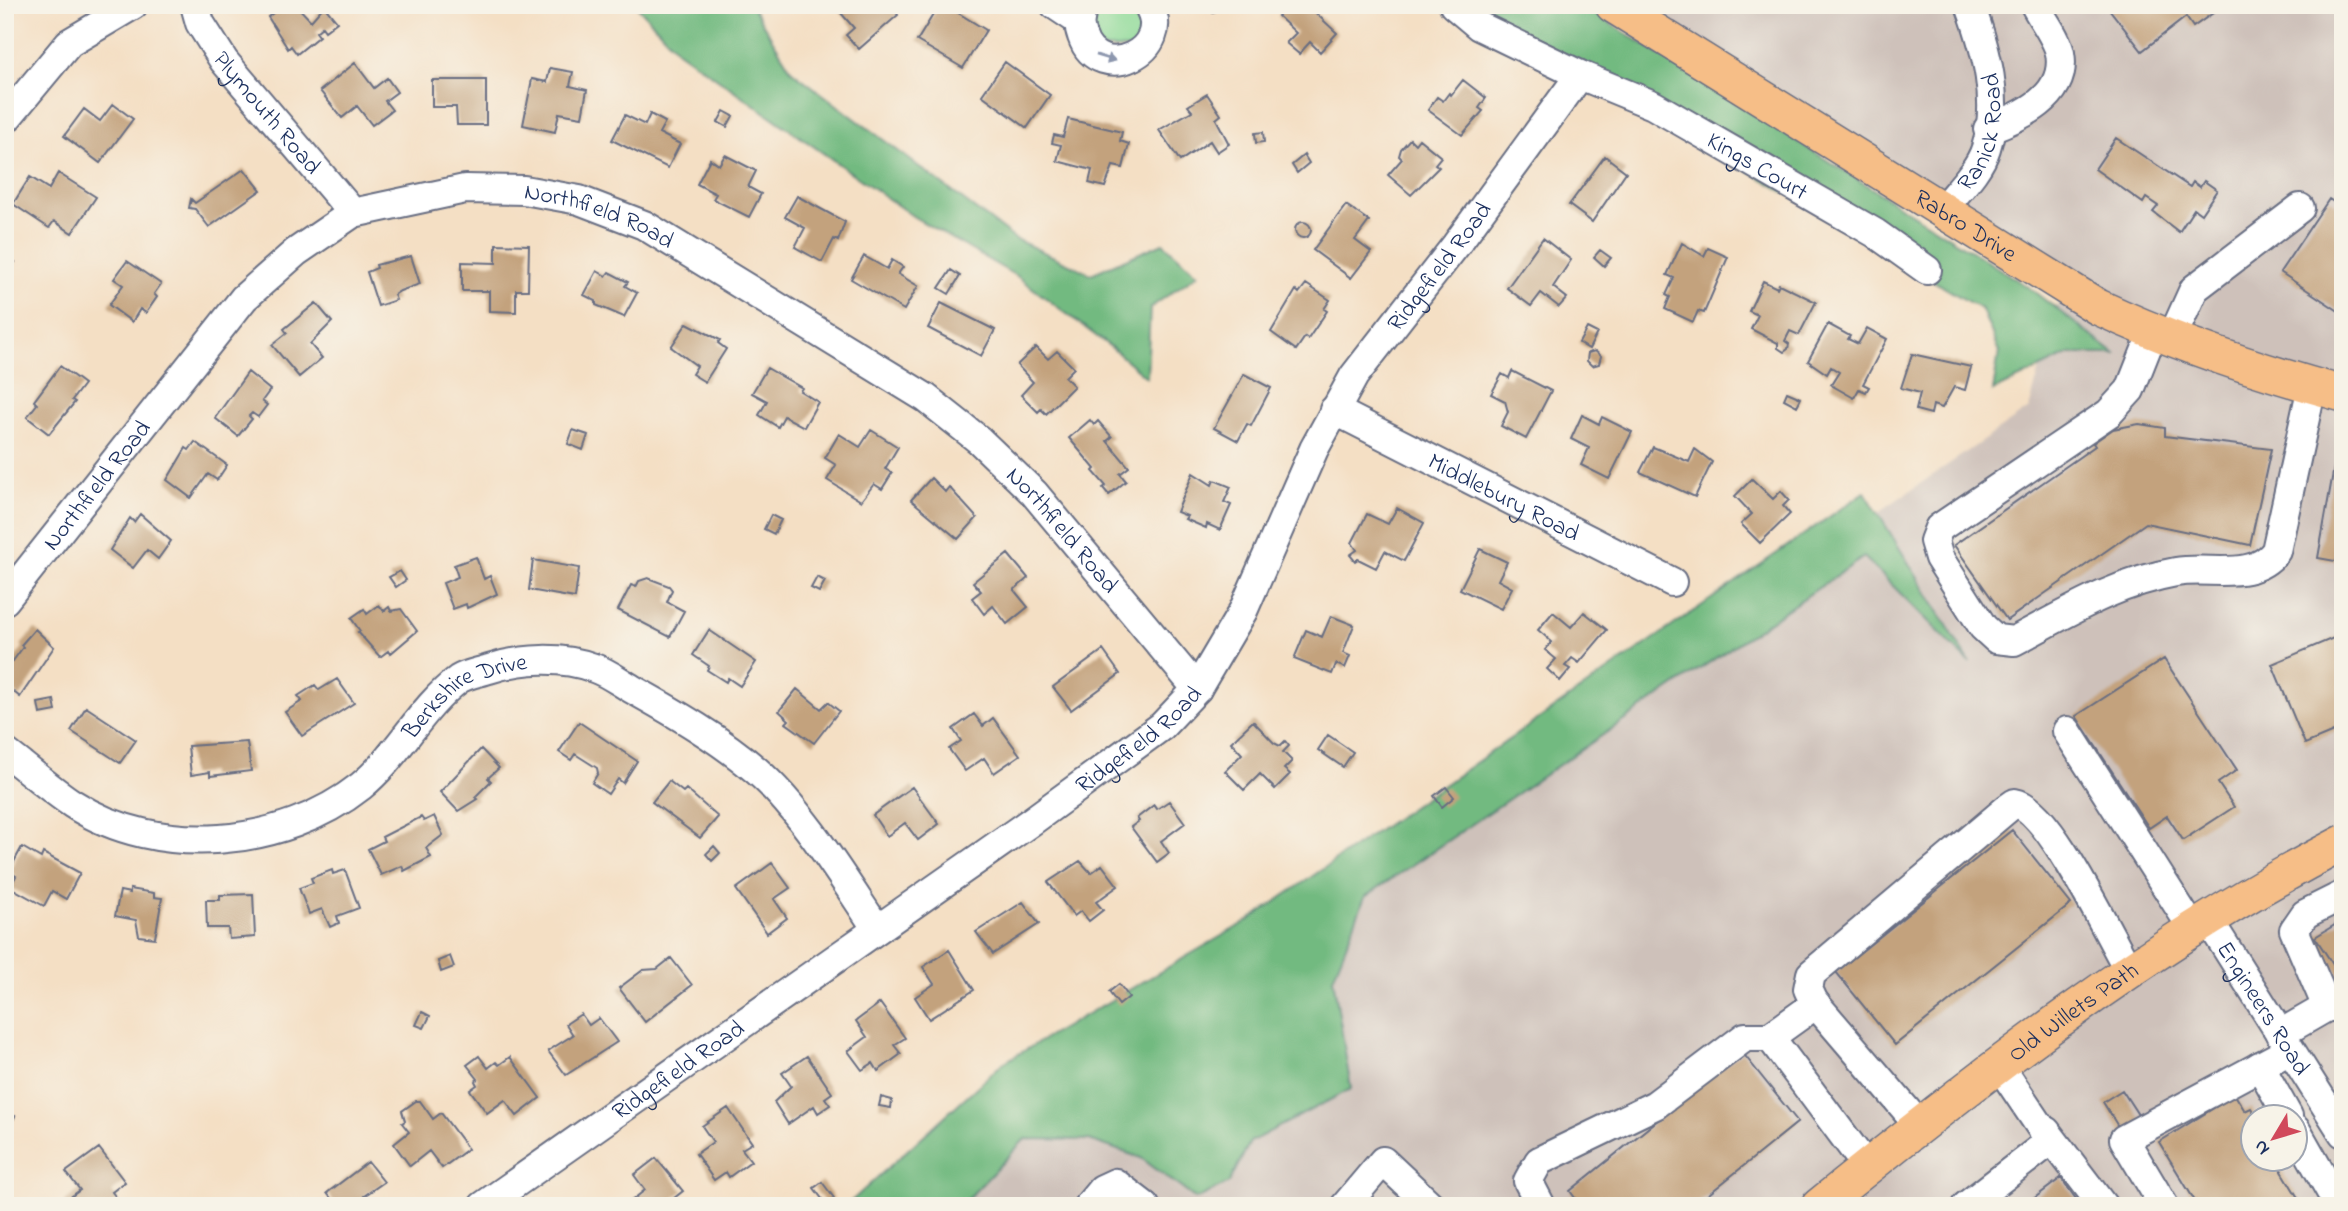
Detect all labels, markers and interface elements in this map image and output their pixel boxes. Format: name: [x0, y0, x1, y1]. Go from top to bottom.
street label: Plymouth Road: [202, 46, 329, 184]
one-way arrow: [1096, 54, 1117, 64]
street label: Ranick Road: [1950, 70, 2012, 200]
street label: Kings Court: [1700, 125, 1814, 211]
street label: Northfield Road: [521, 175, 680, 260]
street label: Rabro Drive: [1907, 182, 2023, 272]
street label: Ridgefield Road: [1380, 195, 1502, 340]
street label: Northfield Road: [36, 413, 161, 559]
street label: Middlebury Road: [1421, 446, 1585, 552]
street label: Northfield Road: [997, 460, 1126, 602]
street label: Berkshire Drive: [394, 646, 529, 748]
street label: Ridgefield Road: [1069, 678, 1212, 803]
street label: Engineers Road: [2206, 935, 2318, 1084]
street label: Old Willets Path: [2002, 954, 2147, 1072]
street label: Ridgefield Road: [606, 1012, 753, 1130]
north arrow: [2240, 1102, 2310, 1172]
text: N: [2248, 1133, 2277, 1160]

